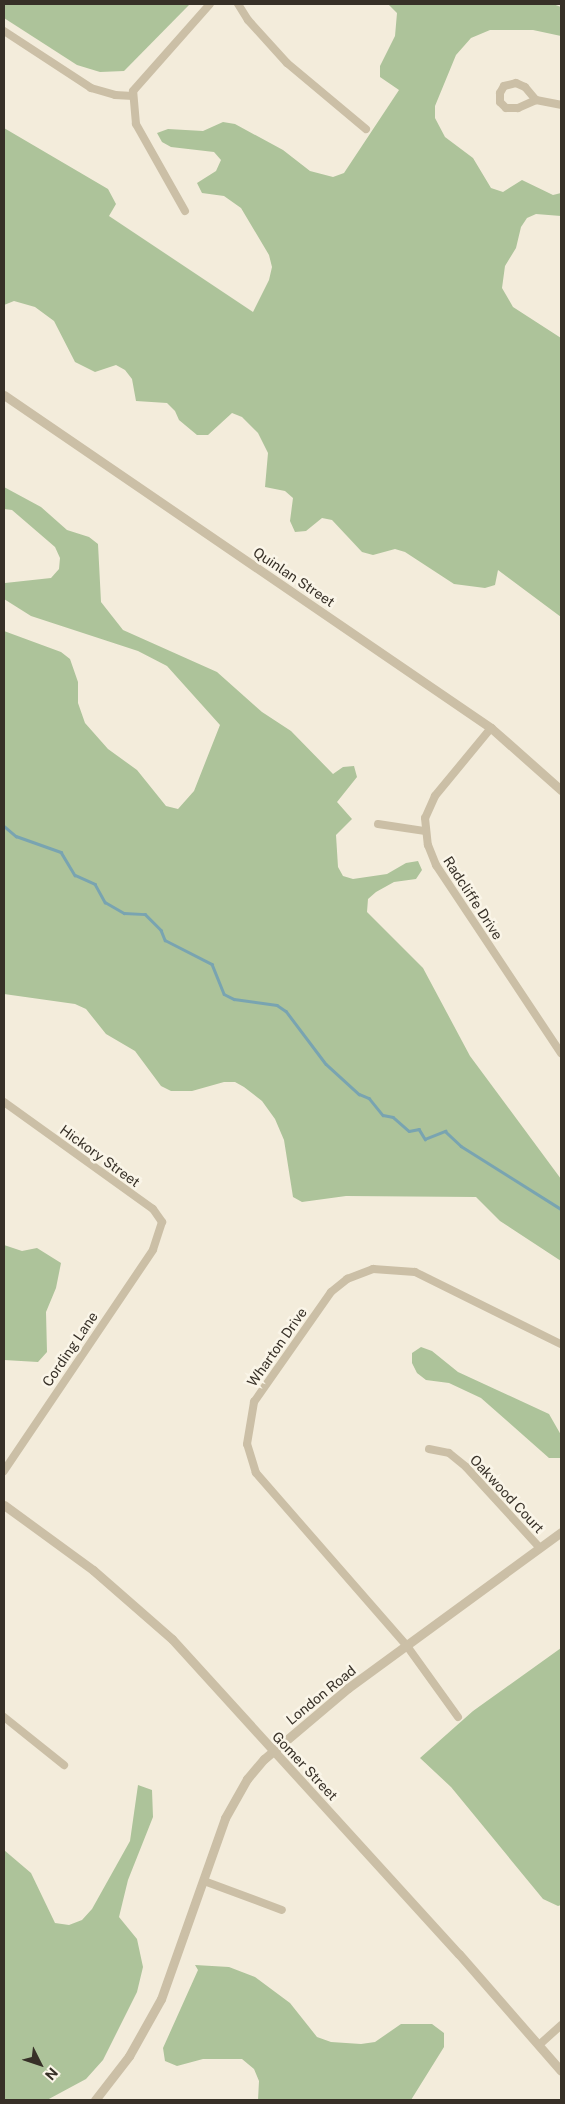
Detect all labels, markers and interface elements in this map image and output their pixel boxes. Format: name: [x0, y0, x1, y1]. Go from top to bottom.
street label: Quinlan Street: [250, 544, 338, 610]
street label: Radcliffe Drive: [440, 853, 506, 943]
street label: Hickory Street: [57, 1121, 143, 1191]
street label: Wharton Drive: [244, 1304, 310, 1390]
street label: Cording Lane: [39, 1308, 101, 1390]
street label: Oakwood Court: [467, 1451, 547, 1537]
street label: London Road: [283, 1662, 359, 1728]
street label: Gomer Street: [269, 1728, 341, 1804]
north arrow: [15, 2039, 65, 2089]
text: N: [42, 2064, 61, 2083]

